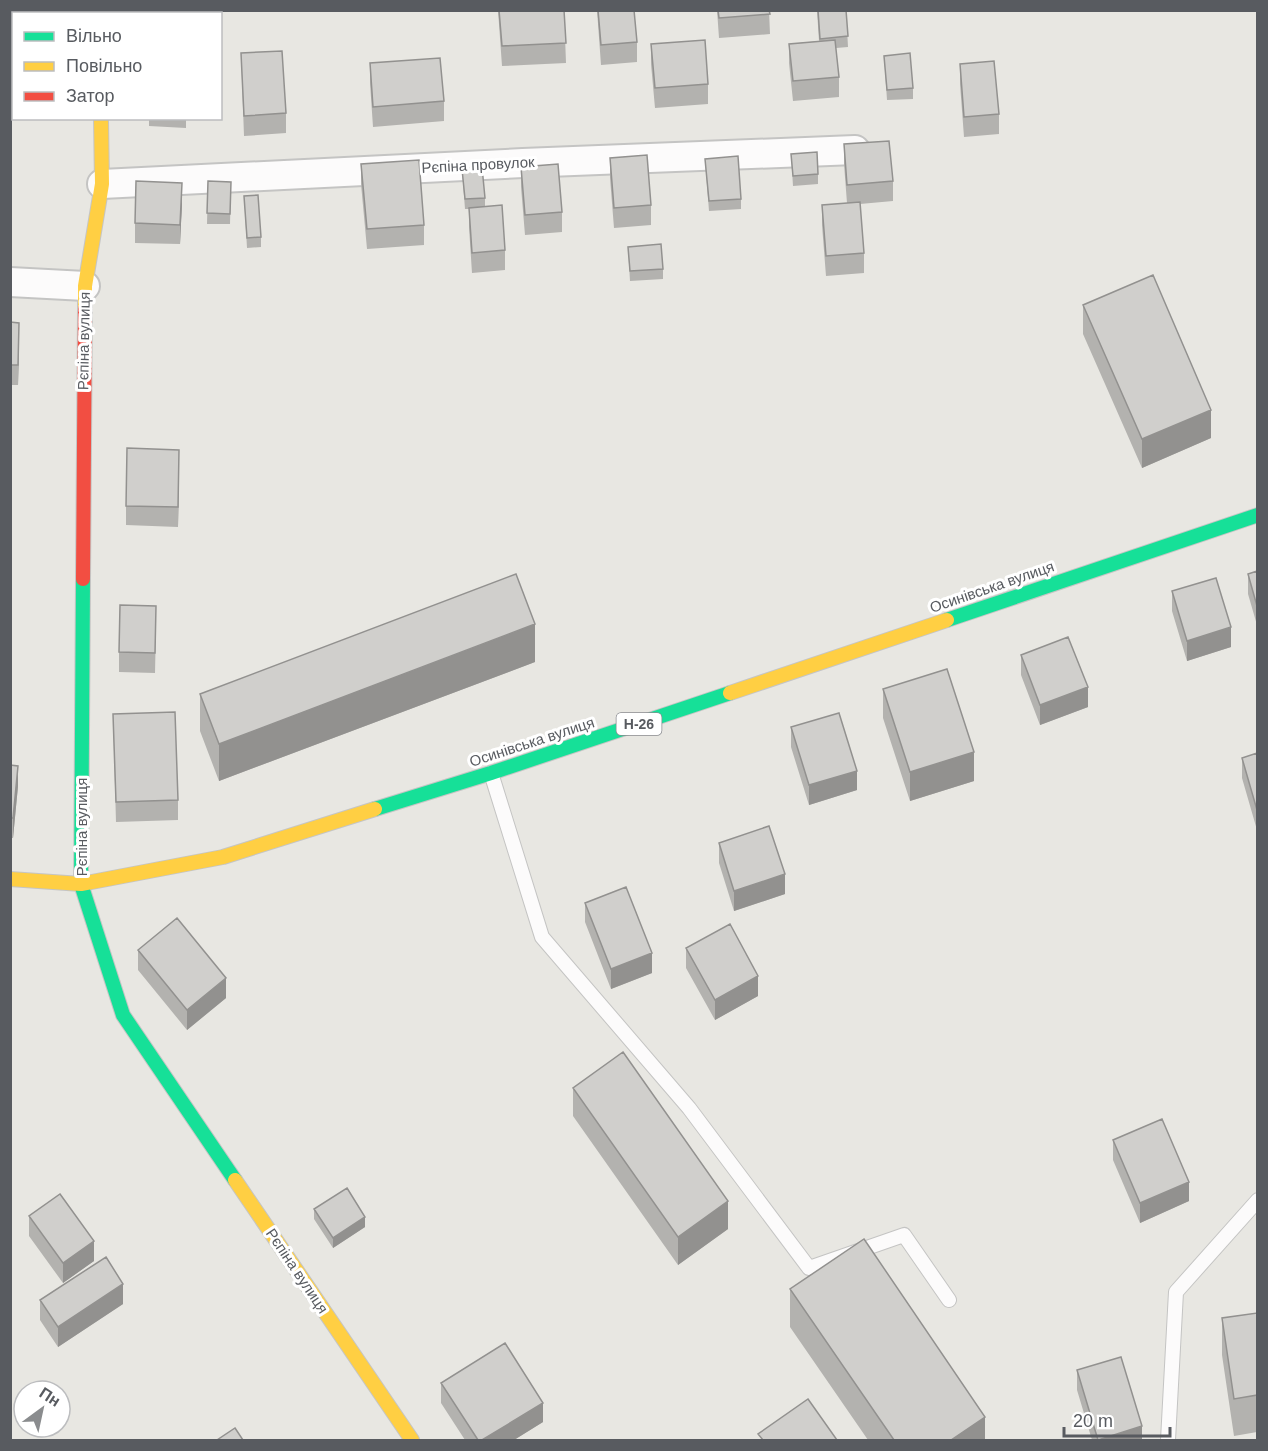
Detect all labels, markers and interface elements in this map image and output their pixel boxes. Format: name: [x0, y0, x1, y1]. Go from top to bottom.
legend: [12, 12, 222, 120]
text: Вільно: [66, 26, 122, 46]
text: Повільно: [66, 56, 142, 76]
text: Затор: [66, 86, 115, 106]
street label: Рєпіна провулок: [421, 153, 535, 176]
street label: Рєпіна вулиця: [74, 292, 93, 390]
street label: Осинівська вулиця: [927, 557, 1056, 616]
street label: Осинівська вулиця: [467, 713, 596, 770]
road number: Н-26: [616, 713, 662, 735]
street label: Рєпіна вулиця: [73, 778, 90, 876]
street label: Рєпіна вулиця: [263, 1225, 332, 1316]
north arrow: [12, 1379, 72, 1439]
text: Пн: [36, 1384, 63, 1410]
scale bar: [1064, 1400, 1170, 1438]
text: 20 m: [1073, 1411, 1113, 1431]

